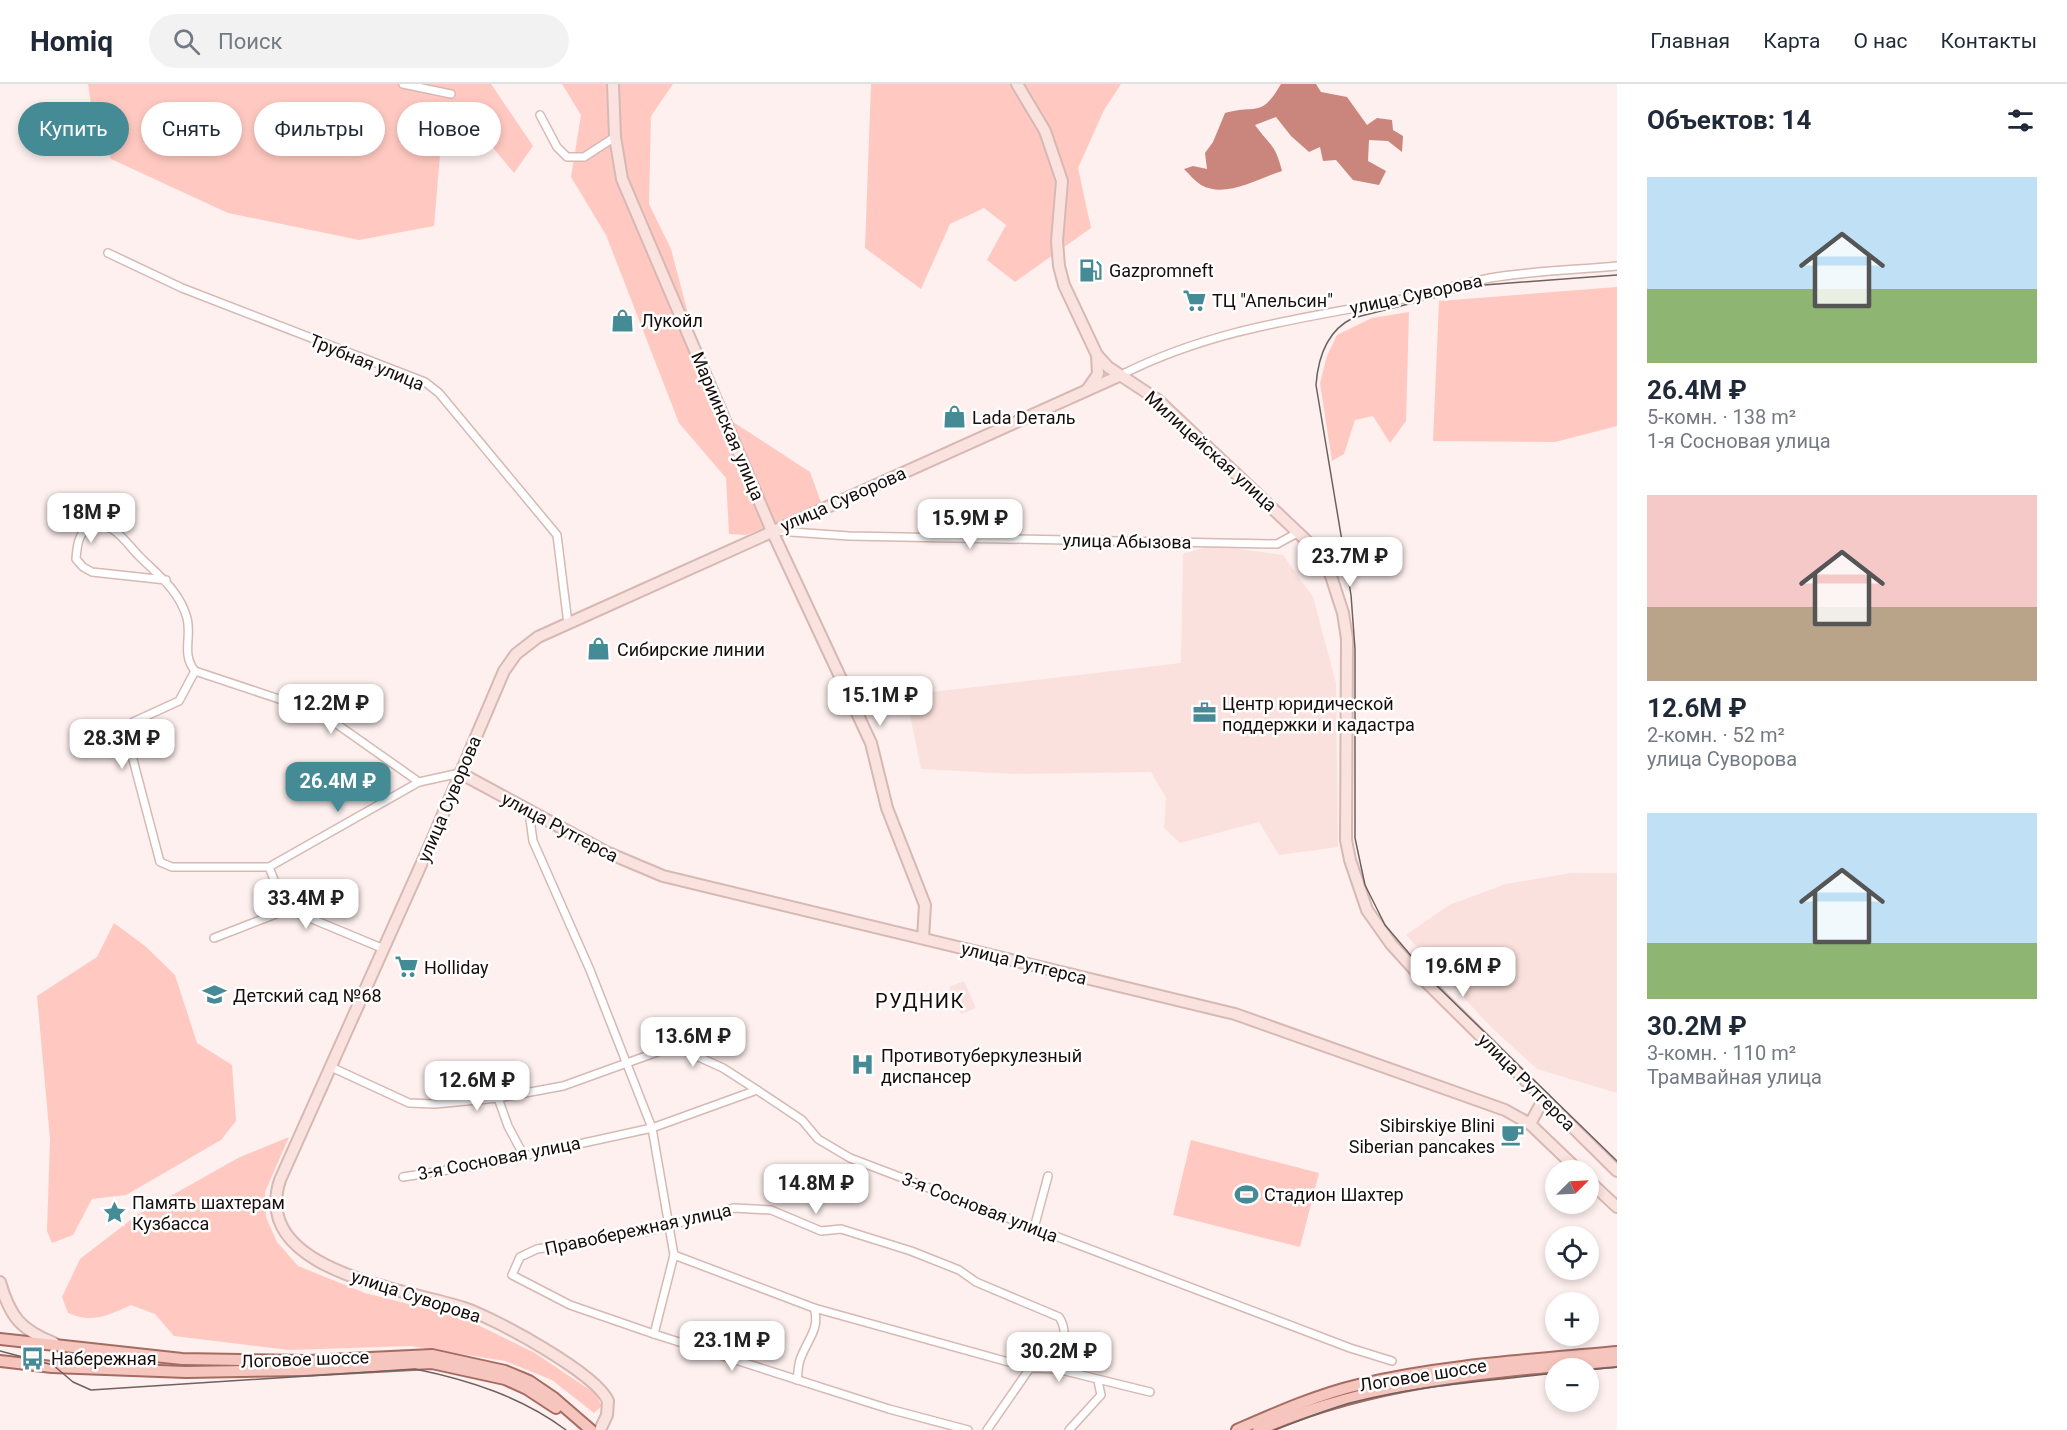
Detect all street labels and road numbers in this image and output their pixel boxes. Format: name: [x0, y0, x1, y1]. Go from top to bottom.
street label: улица Суворова: [1348, 270, 1484, 318]
street label: Трубная улица: [306, 329, 428, 395]
street label: Мариинская улица: [687, 349, 769, 503]
street label: Милицейская улица: [1141, 386, 1281, 516]
street label: улица Суворова: [777, 462, 909, 536]
street label: улица Абызова: [1062, 529, 1192, 553]
street label: улица Суворова: [413, 733, 485, 865]
street label: улица Рутгерса: [498, 787, 622, 867]
street label: улица Рутгерса: [959, 937, 1089, 989]
street label: улица Рутгерса: [1474, 1029, 1580, 1135]
street label: 3-я Сосновая улица: [416, 1132, 582, 1184]
street label: 3-я Сосновая улица: [899, 1168, 1061, 1246]
street label: Правобережная улица: [543, 1199, 733, 1259]
street label: улица Суворова: [348, 1265, 484, 1327]
street label: Логовое шоссе: [240, 1346, 370, 1372]
street label: Логовое шоссе: [1358, 1355, 1488, 1395]

